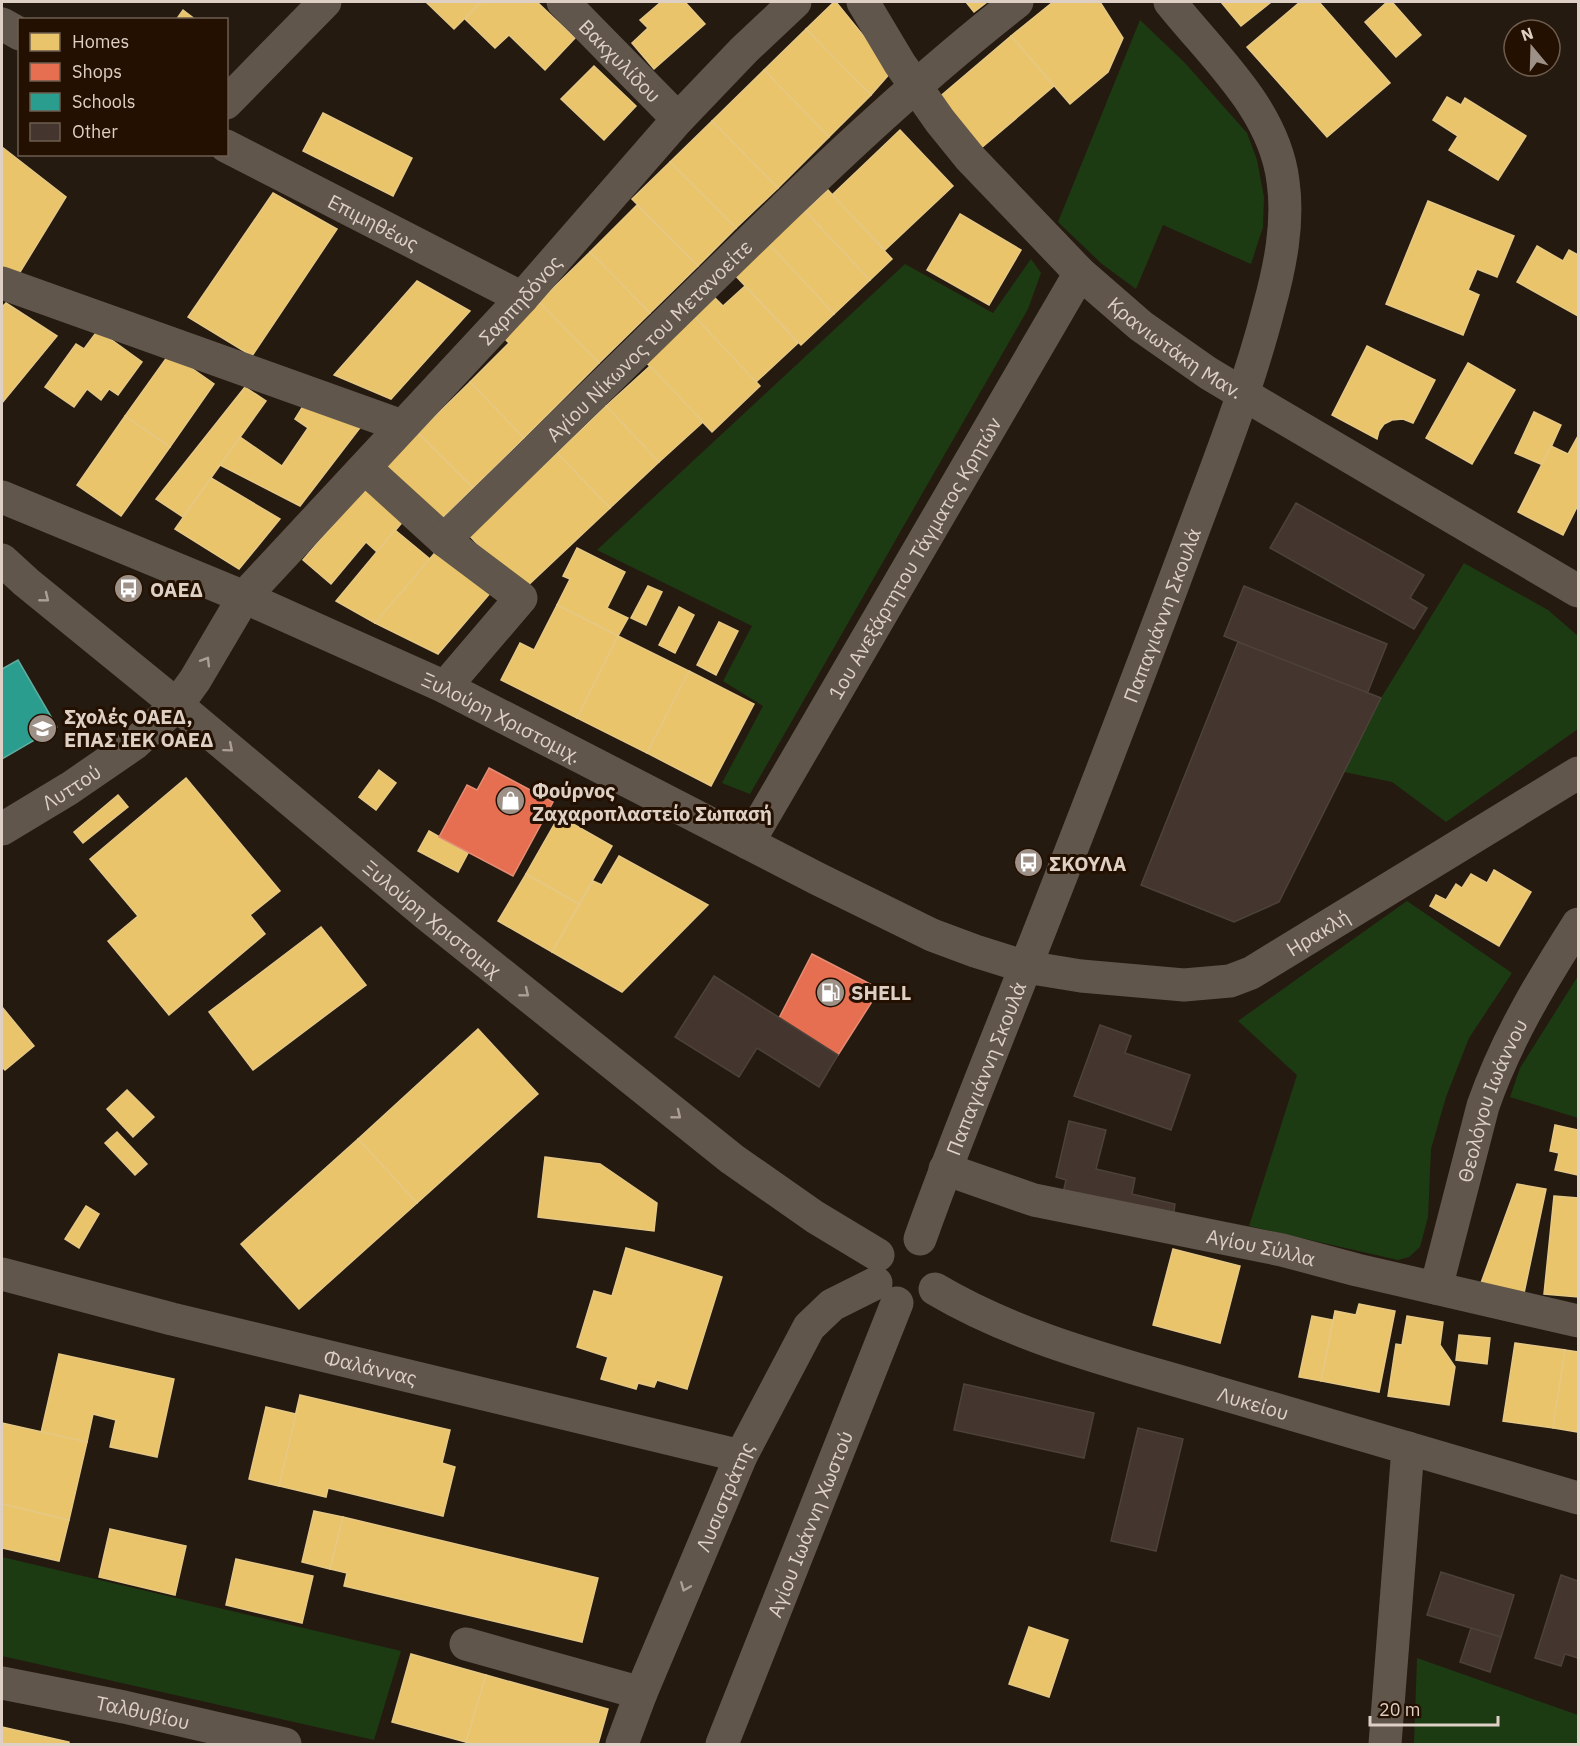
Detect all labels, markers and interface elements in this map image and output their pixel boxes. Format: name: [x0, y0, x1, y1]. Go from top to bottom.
street label: Βακχυλίδου: [573, 13, 668, 108]
legend: [18, 18, 228, 156]
north arrow: [1502, 18, 1562, 78]
text: N: [1518, 22, 1536, 45]
text: Homes: [72, 30, 129, 53]
text: Shops: [72, 60, 122, 83]
text: Schools: [72, 90, 136, 113]
text: Other: [72, 120, 118, 143]
street label: Επιμηθέως: [323, 187, 424, 256]
street label: Αγίου Νίκωνος του Μετανοείτε: [540, 233, 758, 447]
street label: Σαρπηδόνος: [472, 249, 567, 350]
street label: Κρανιωτάκη Μαν.: [1102, 290, 1248, 404]
street label: 1ου Ανεξάρτητου Τάγματος Κρητών: [821, 412, 1007, 704]
street label: Παπαγιάννη Σκουλά: [1116, 524, 1206, 706]
bus stop icon: ΟΑΕΔ: [113, 573, 145, 605]
place label: ΟΑΕΔ: [150, 576, 203, 603]
one-way arrow: [39, 591, 50, 602]
one-way arrow: [199, 657, 210, 667]
street label: Ξυλούρη Χριστομιχ.: [417, 665, 586, 769]
place label: Σχολές ΟΑΕΔ, ΕΠΑΣ ΙΕΚ ΟΑΕΔ: [64, 703, 214, 753]
school or university icon: Σχολές ΟΑΕΔ, ΕΠΑΣ ΙΕΚ ΟΑΕΔ: [27, 712, 59, 744]
one-way arrow: [222, 741, 233, 752]
street label: Λυττού: [36, 757, 106, 816]
place label: Φούρνος Ζαχαροπλαστείο Σωπασή: [532, 777, 772, 827]
shop icon: Φούρνος Ζαχαροπλαστείο Σωπασή: [495, 785, 527, 817]
bus stop icon: ΣΚΟΥΛΑ: [1012, 847, 1044, 879]
place label: ΣΚΟΥΛΑ: [1049, 850, 1127, 877]
street label: Ξυλούρη Χριστομιχ: [358, 853, 507, 983]
street label: Ηρακλή: [1281, 902, 1355, 962]
fuel station icon: SHELL: [814, 976, 846, 1008]
street label: Παπαγιάννη Σκουλά: [939, 977, 1032, 1159]
place label: SHELL: [851, 979, 911, 1006]
one-way arrow: [518, 985, 529, 996]
street label: Θεολόγου Ιωάννου: [1450, 1014, 1533, 1185]
one-way arrow: [670, 1107, 681, 1118]
street label: Αγίου Σύλλα: [1204, 1222, 1319, 1272]
street label: Φαλάννας: [321, 1342, 420, 1391]
street label: Λυκείου: [1214, 1380, 1292, 1426]
street label: Αγίου Ιωάννη Χωστού: [760, 1426, 859, 1621]
street label: Λυσιστράτης: [689, 1436, 760, 1556]
one-way arrow: [680, 1580, 692, 1591]
street label: Ταλθυβίου: [94, 1688, 193, 1735]
scale bar: [1370, 1689, 1498, 1727]
text: 20 m: [1379, 1698, 1421, 1721]

